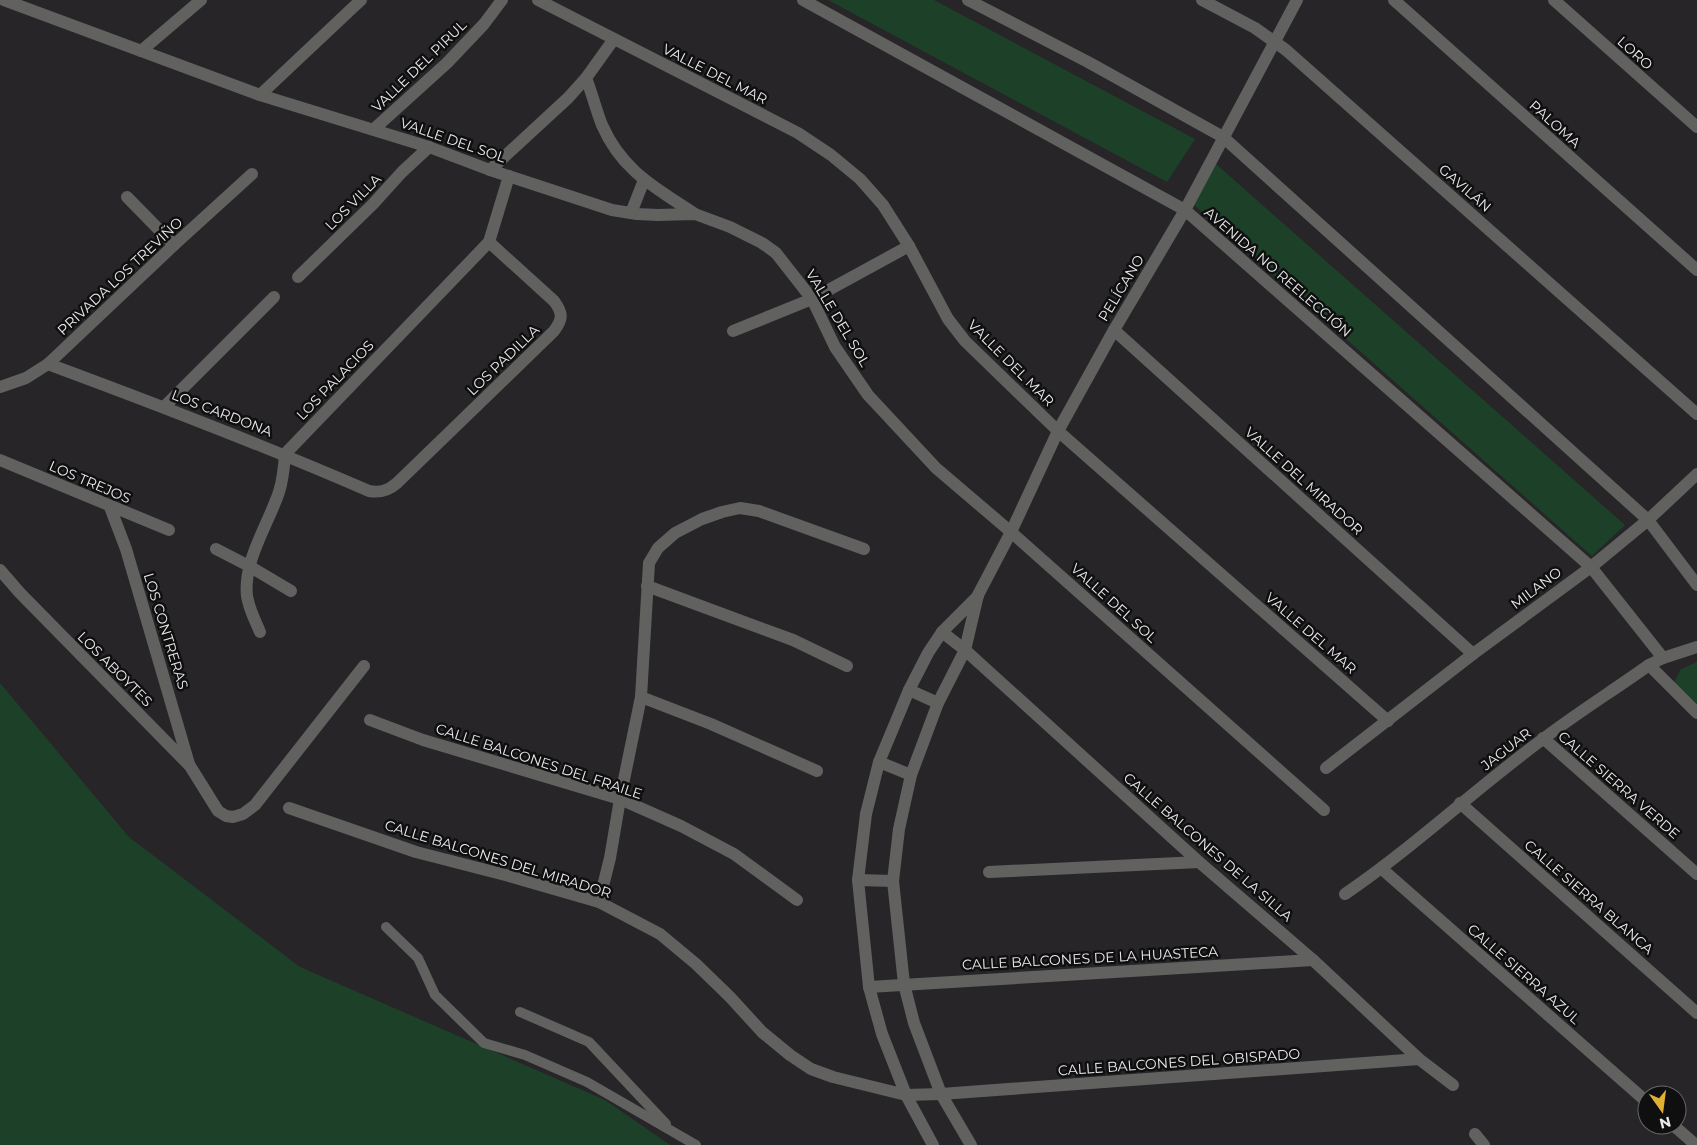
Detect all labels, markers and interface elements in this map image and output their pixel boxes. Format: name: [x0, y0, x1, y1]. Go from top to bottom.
street label: VALLE DEL PIRUL: [368, 15, 471, 116]
street label: LORO: [1613, 32, 1657, 74]
street label: VALLE DEL MAR: [660, 40, 770, 108]
street label: PALOMA: [1526, 96, 1585, 152]
street label: VALLE DEL SOL: [398, 114, 509, 167]
street label: GAVILÁN: [1435, 160, 1495, 216]
street label: LOS VILLA: [321, 169, 386, 234]
street label: AVENIDA NO REELECCIÓN: [1201, 203, 1355, 341]
street label: PRIVADA LOS TREVIÑO: [54, 213, 187, 339]
street label: PELÍCANO: [1094, 251, 1148, 325]
street label: VALLE DEL SOL: [802, 266, 874, 371]
street label: VALLE DEL MAR: [964, 316, 1058, 410]
street label: LOS PADILLA: [463, 320, 544, 399]
street label: LOS PALACIOS: [292, 336, 378, 424]
street label: LOS CARDONA: [169, 385, 276, 441]
street label: VALLE DEL MIRADOR: [1241, 423, 1367, 539]
street label: LOS TREJOS: [46, 457, 134, 507]
street label: VALLE DEL SOL: [1067, 559, 1162, 647]
street label: MILANO: [1507, 563, 1565, 613]
street label: LOS CONTRERAS: [140, 571, 192, 691]
street label: VALLE DEL MAR: [1262, 588, 1360, 678]
street label: LOS ABOYTES: [74, 628, 156, 710]
street label: CALLE BALCONES DEL FRAILE: [434, 719, 644, 803]
street label: JAGUAR: [1477, 724, 1535, 775]
street label: CALLE SIERRA VERDE: [1554, 727, 1684, 843]
street label: CALLE BALCONES DE LA SILLA: [1120, 769, 1297, 926]
street label: CALLE BALCONES DEL MIRADOR: [382, 816, 614, 902]
street label: CALLE SIERRA BLANCA: [1521, 836, 1658, 959]
street label: CALLE SIERRA AZUL: [1464, 920, 1585, 1028]
street label: CALLE BALCONES DE LA HUASTECA: [961, 942, 1219, 974]
street label: CALLE BALCONES DEL OBISPADO: [1057, 1045, 1301, 1079]
north arrow: [1637, 1085, 1687, 1135]
text: N: [1657, 1113, 1673, 1133]

